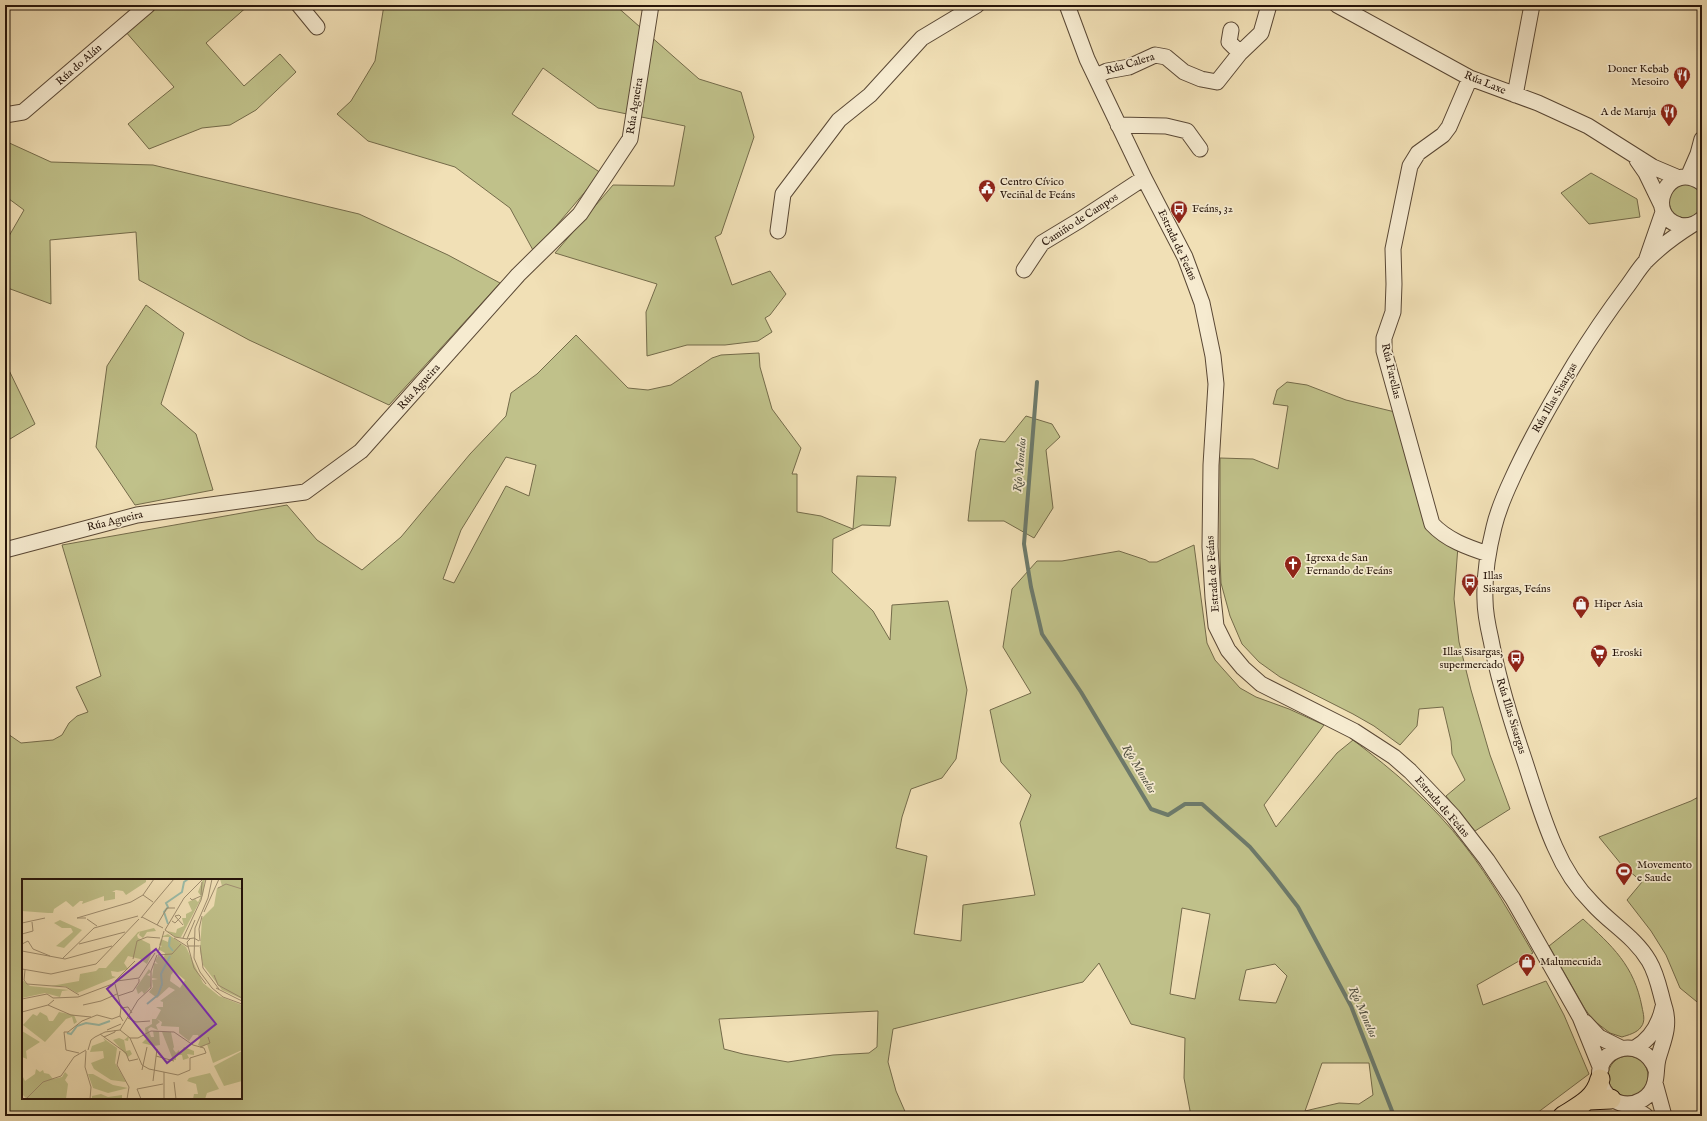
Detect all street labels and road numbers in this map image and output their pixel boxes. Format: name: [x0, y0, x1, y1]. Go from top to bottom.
street label: Rúa do Alán: [53, 41, 105, 89]
street label: Rúa Calera: [1104, 50, 1156, 78]
street label: Rúa Laxe: [1462, 68, 1508, 98]
street label: Rúa Agueira: [624, 76, 646, 135]
street label: Camiño de Campos: [1039, 190, 1121, 250]
street label: Estrada de Feáns: [1154, 207, 1200, 283]
street label: Rúa Farellas: [1378, 342, 1404, 400]
street label: Rúa Illas Sisargas: [1529, 360, 1581, 436]
street label: Rúa Agueira: [395, 361, 443, 413]
street label: Rúa Agueira: [86, 507, 145, 535]
street label: Estrada de Feáns: [1203, 535, 1223, 613]
street label: Rúa Illas Sisargas: [1493, 676, 1529, 756]
street label: Estrada de Feáns: [1412, 773, 1473, 841]

